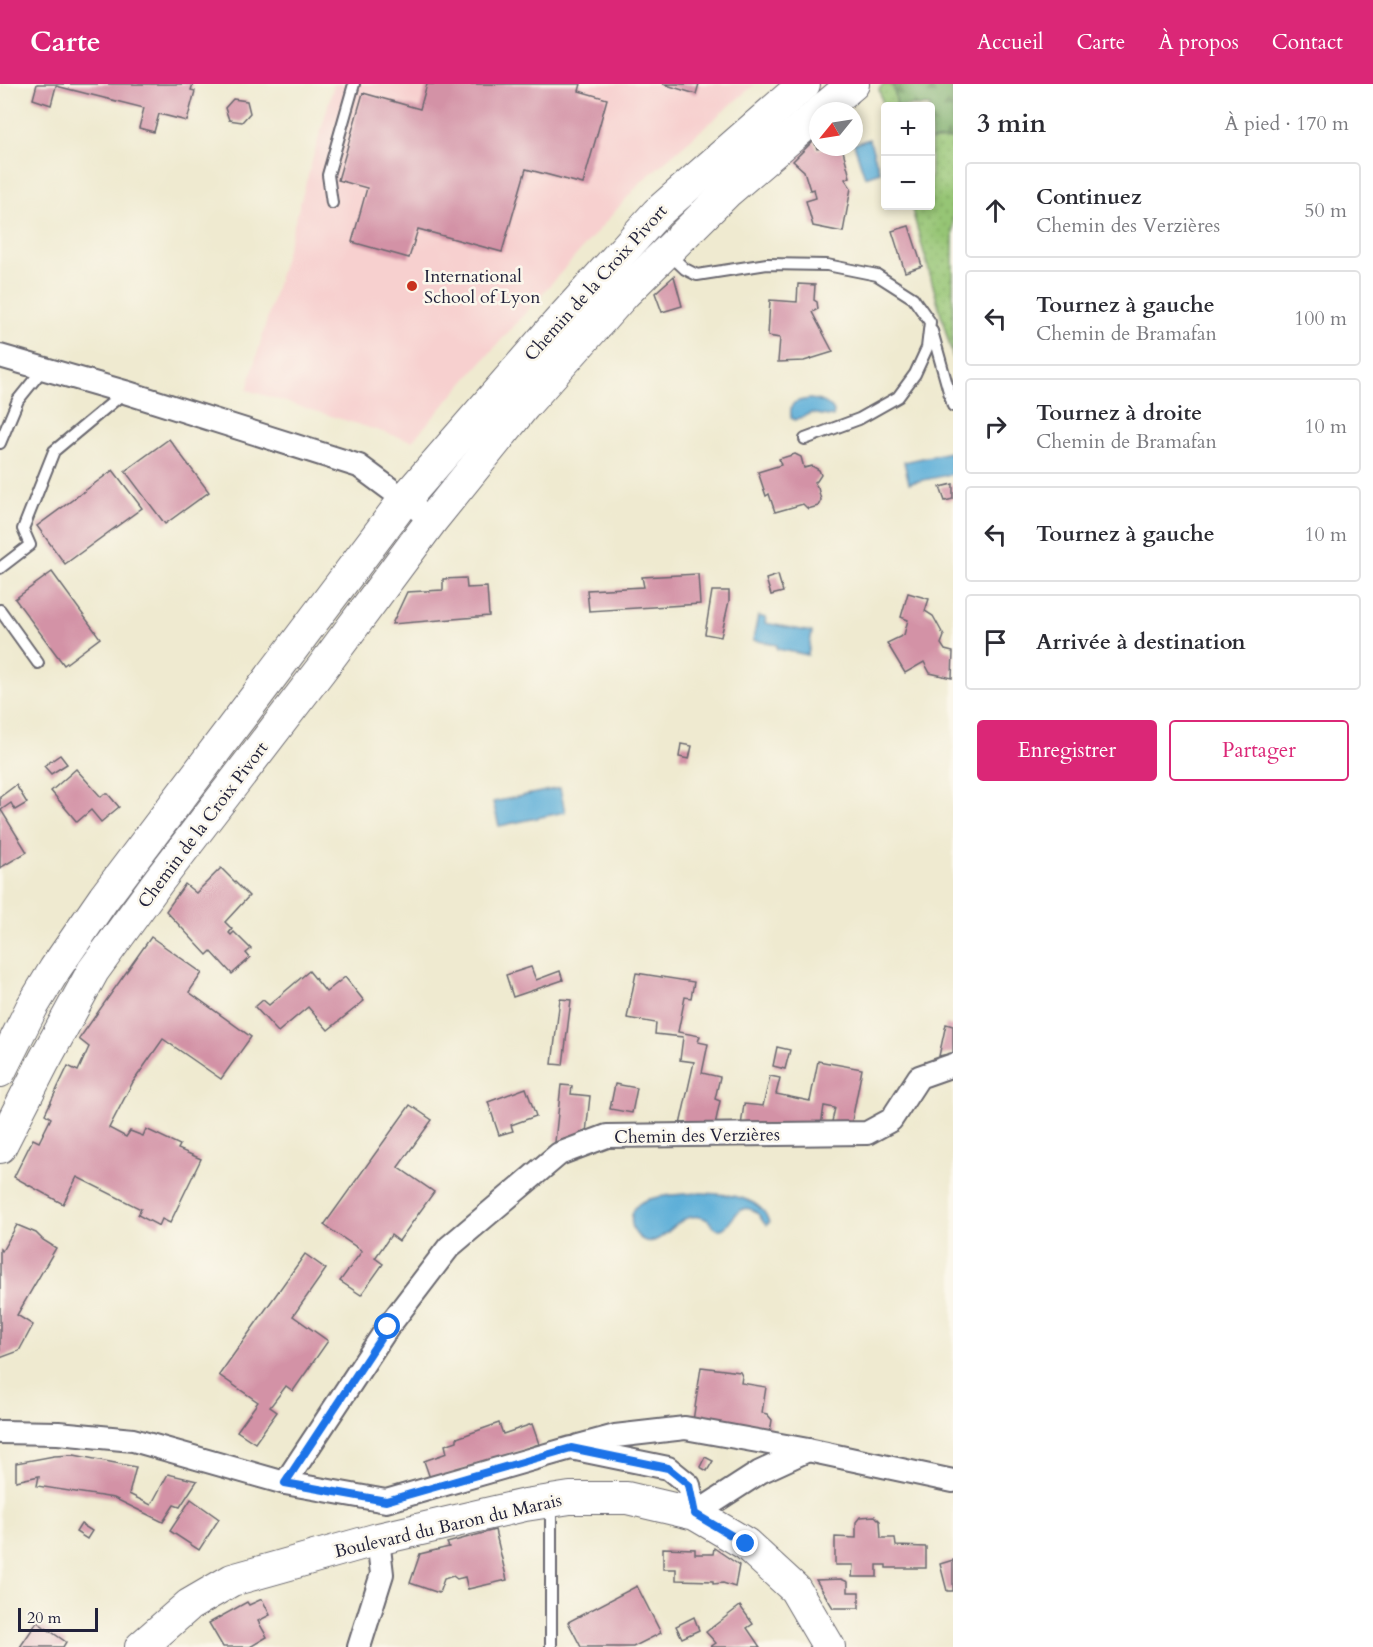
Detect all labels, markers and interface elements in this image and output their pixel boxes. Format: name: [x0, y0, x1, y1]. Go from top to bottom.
text: Carte: [30, 23, 101, 61]
text: Accueil: [977, 28, 1043, 57]
text: Carte: [1076, 28, 1125, 57]
text: À propos: [1158, 28, 1239, 57]
text: Contact: [1272, 28, 1343, 57]
north arrow: [809, 102, 863, 156]
map controls: [881, 102, 935, 210]
button: +: [881, 102, 935, 156]
text: 3 min: [977, 106, 1046, 141]
text: À pied · 170 m: [1225, 110, 1349, 137]
button: −: [881, 156, 935, 210]
text: Continuez: [1036, 182, 1142, 212]
icon: ahead: [979, 194, 1012, 227]
text: 50 m: [1304, 197, 1347, 224]
street label: Chemin de la Croix Pivort: [519, 199, 673, 367]
text: Chemin des Verzières: [1036, 212, 1220, 239]
place label: International School of Lyon: [424, 264, 541, 310]
marker: International School of Lyon: [405, 279, 419, 293]
text: Tournez à gauche: [1036, 290, 1215, 320]
icon: left: [979, 302, 1012, 335]
text: 100 m: [1294, 305, 1347, 332]
text: Chemin de Bramafan: [1036, 320, 1217, 347]
text: Tournez à droite: [1036, 398, 1202, 428]
icon: right: [979, 410, 1012, 443]
text: 10 m: [1304, 413, 1347, 440]
text: Chemin de Bramafan: [1036, 428, 1217, 455]
icon: left: [979, 518, 1012, 551]
text: Tournez à gauche: [1036, 519, 1215, 549]
text: 10 m: [1304, 521, 1347, 548]
icon: arrive: [979, 626, 1012, 659]
text: Arrivée à destination: [1036, 627, 1246, 657]
button: Enregistrer: [977, 720, 1157, 781]
button: Partager: [1169, 720, 1349, 781]
street label: Chemin de la Croix Pivort: [132, 736, 274, 913]
street label: Chemin des Verzières: [614, 1122, 780, 1150]
route start: [374, 1313, 400, 1339]
street label: Boulevard du Baron du Marais: [332, 1488, 564, 1564]
route end: [732, 1530, 758, 1556]
scale bar: [18, 1605, 98, 1632]
text: 20 m: [27, 1607, 61, 1629]

